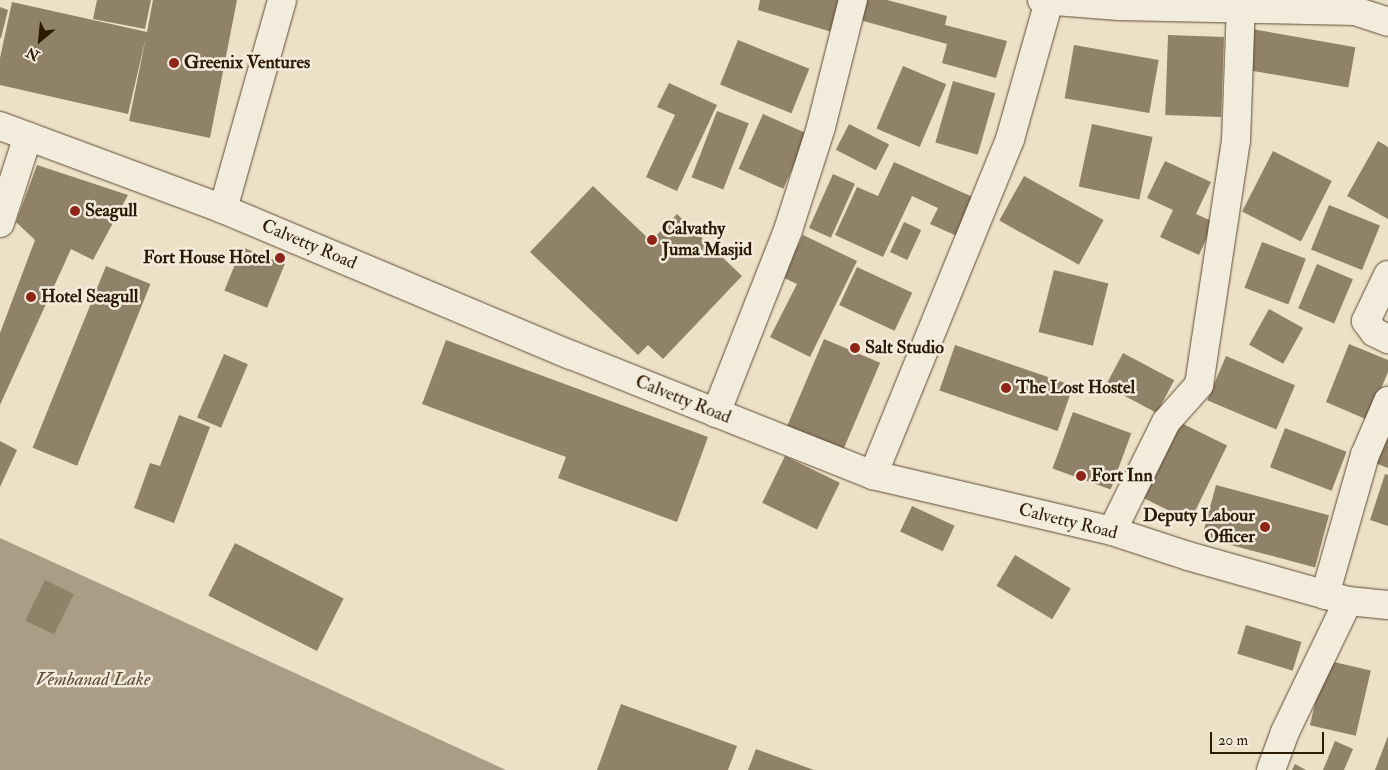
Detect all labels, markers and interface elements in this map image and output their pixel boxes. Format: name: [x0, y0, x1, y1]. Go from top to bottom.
north arrow: [15, 15, 65, 65]
text: N: [23, 43, 42, 64]
place label: Greenix Ventures: [184, 52, 310, 74]
marker: Greenix Ventures: [168, 57, 180, 69]
place label: Seagull: [85, 200, 137, 222]
marker: Seagull: [69, 205, 81, 217]
street label: Calvetty Road: [258, 215, 360, 275]
place label: Calvathy Juma Masjid: [662, 219, 752, 262]
marker: Calvathy Juma Masjid: [646, 234, 658, 246]
place label: Fort House Hotel: [143, 247, 270, 269]
marker: Fort House Hotel: [274, 252, 286, 264]
place label: Hotel Seagull: [41, 286, 138, 308]
marker: Hotel Seagull: [25, 291, 37, 303]
place label: Salt Studio: [865, 337, 944, 359]
marker: Salt Studio: [849, 342, 861, 354]
street label: Calvetty Road: [632, 371, 734, 429]
place label: The Lost Hostel: [1016, 377, 1135, 399]
marker: The Lost Hostel: [1000, 382, 1012, 394]
place label: Fort Inn: [1091, 465, 1153, 487]
marker: Fort Inn: [1075, 470, 1087, 482]
street label: Calvetty Road: [1016, 499, 1120, 545]
place label: Deputy Labour Officer: [1143, 506, 1255, 548]
marker: Deputy Labour Officer: [1259, 521, 1271, 533]
water label: Vembanad Lake: [36, 669, 150, 691]
scale bar: [1213, 722, 1327, 754]
text: 20 m: [1218, 731, 1248, 750]

